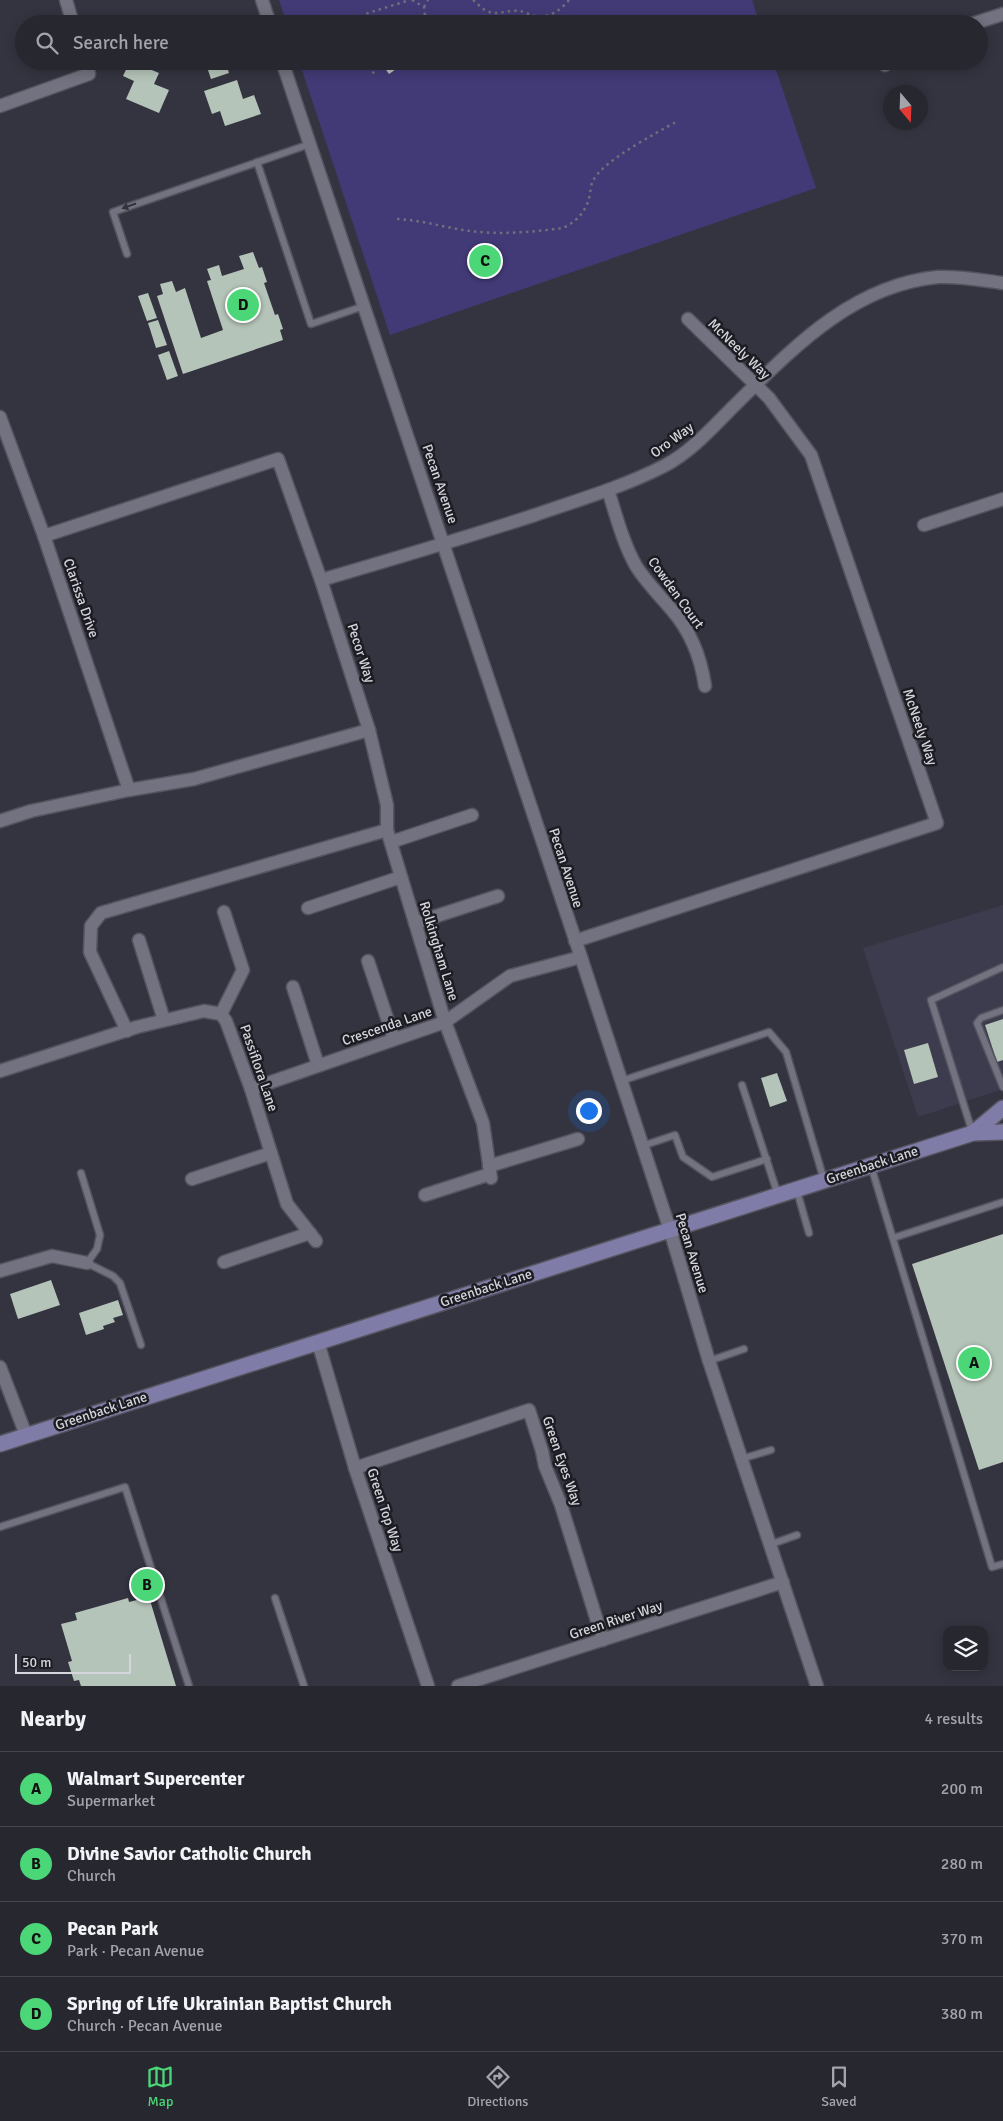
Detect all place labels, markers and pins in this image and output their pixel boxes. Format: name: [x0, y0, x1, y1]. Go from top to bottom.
pin: C: [469, 242, 501, 280]
pin: D: [227, 286, 259, 324]
pin: A: [958, 1344, 990, 1382]
pin: B: [131, 1566, 163, 1604]

